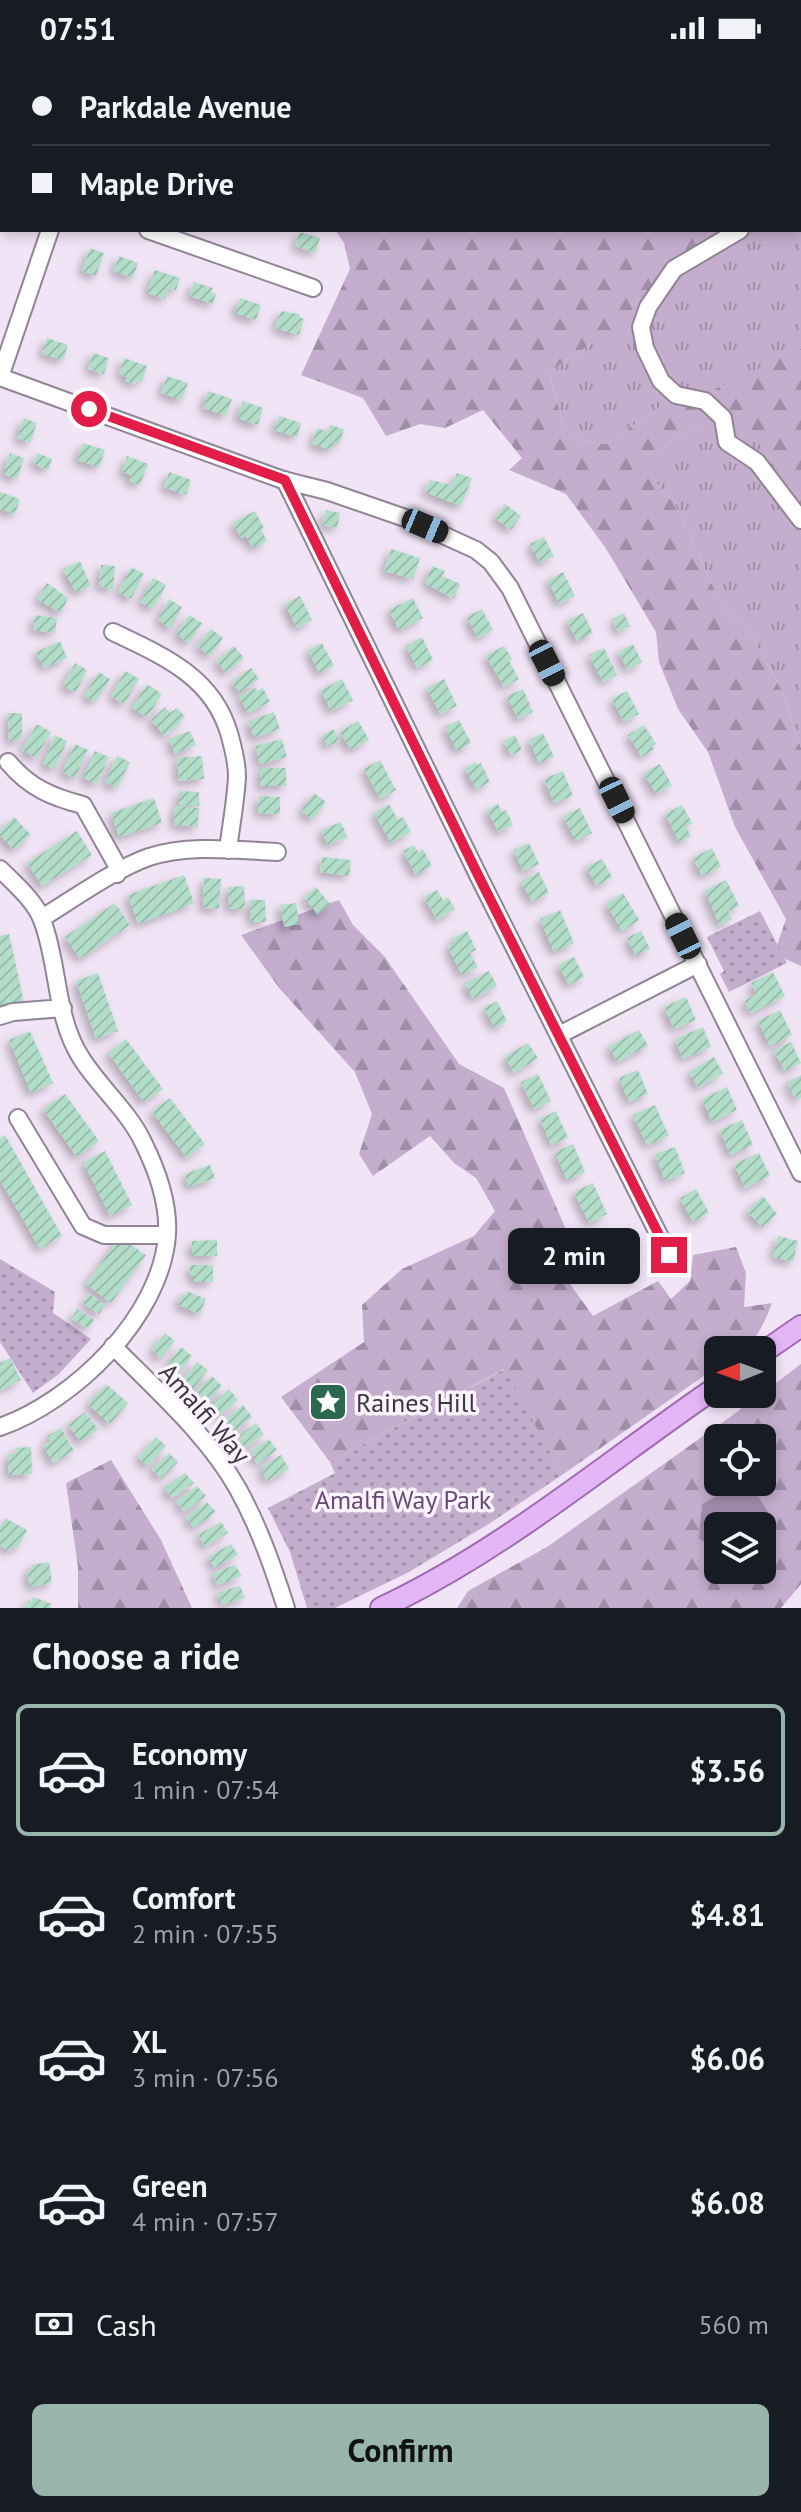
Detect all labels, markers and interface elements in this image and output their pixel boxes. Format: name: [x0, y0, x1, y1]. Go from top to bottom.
text: 07:51: [40, 9, 116, 48]
text: Parkdale Avenue: [80, 87, 292, 126]
text: Maple Drive: [80, 164, 234, 203]
route start: [71, 391, 107, 427]
car: [398, 506, 452, 546]
car: [525, 636, 569, 690]
car: [596, 773, 638, 827]
car: [662, 909, 704, 963]
callout: 2 min: [509, 1227, 641, 1283]
route end: [651, 1237, 687, 1273]
text: 2 min: [542, 1239, 606, 1272]
north arrow: [704, 1336, 776, 1408]
map controls: [704, 1336, 776, 1584]
street label: Amalfi Way: [152, 1356, 258, 1470]
place icon: Raines Hill: [307, 1381, 349, 1423]
place label: Raines Hill: [356, 1386, 476, 1419]
button: locate: [704, 1424, 776, 1496]
park label: Amalfi Way Park: [315, 1483, 492, 1516]
button: layers: [704, 1512, 776, 1584]
text: Choose a ride: [32, 1632, 240, 1679]
icon: car: [36, 1734, 108, 1806]
text: Economy: [132, 1734, 247, 1773]
text: $3.56: [690, 1751, 765, 1790]
text: 1 min · 07:54: [132, 1773, 279, 1806]
icon: car: [36, 1878, 108, 1950]
text: Comfort: [132, 1878, 235, 1917]
text: $4.81: [690, 1895, 765, 1934]
text: 2 min · 07:55: [132, 1917, 279, 1950]
icon: car: [36, 2022, 108, 2094]
text: XL: [132, 2022, 166, 2061]
text: $6.06: [690, 2039, 765, 2078]
text: 3 min · 07:56: [132, 2061, 279, 2094]
icon: car: [36, 2166, 108, 2238]
text: Green: [132, 2166, 207, 2205]
text: $6.08: [690, 2183, 765, 2222]
text: 4 min · 07:57: [132, 2205, 279, 2238]
icon: cash: [32, 2302, 76, 2346]
text: Cash: [96, 2305, 157, 2344]
text: 560 m: [698, 2308, 769, 2341]
button: Confirm: [32, 2404, 769, 2496]

